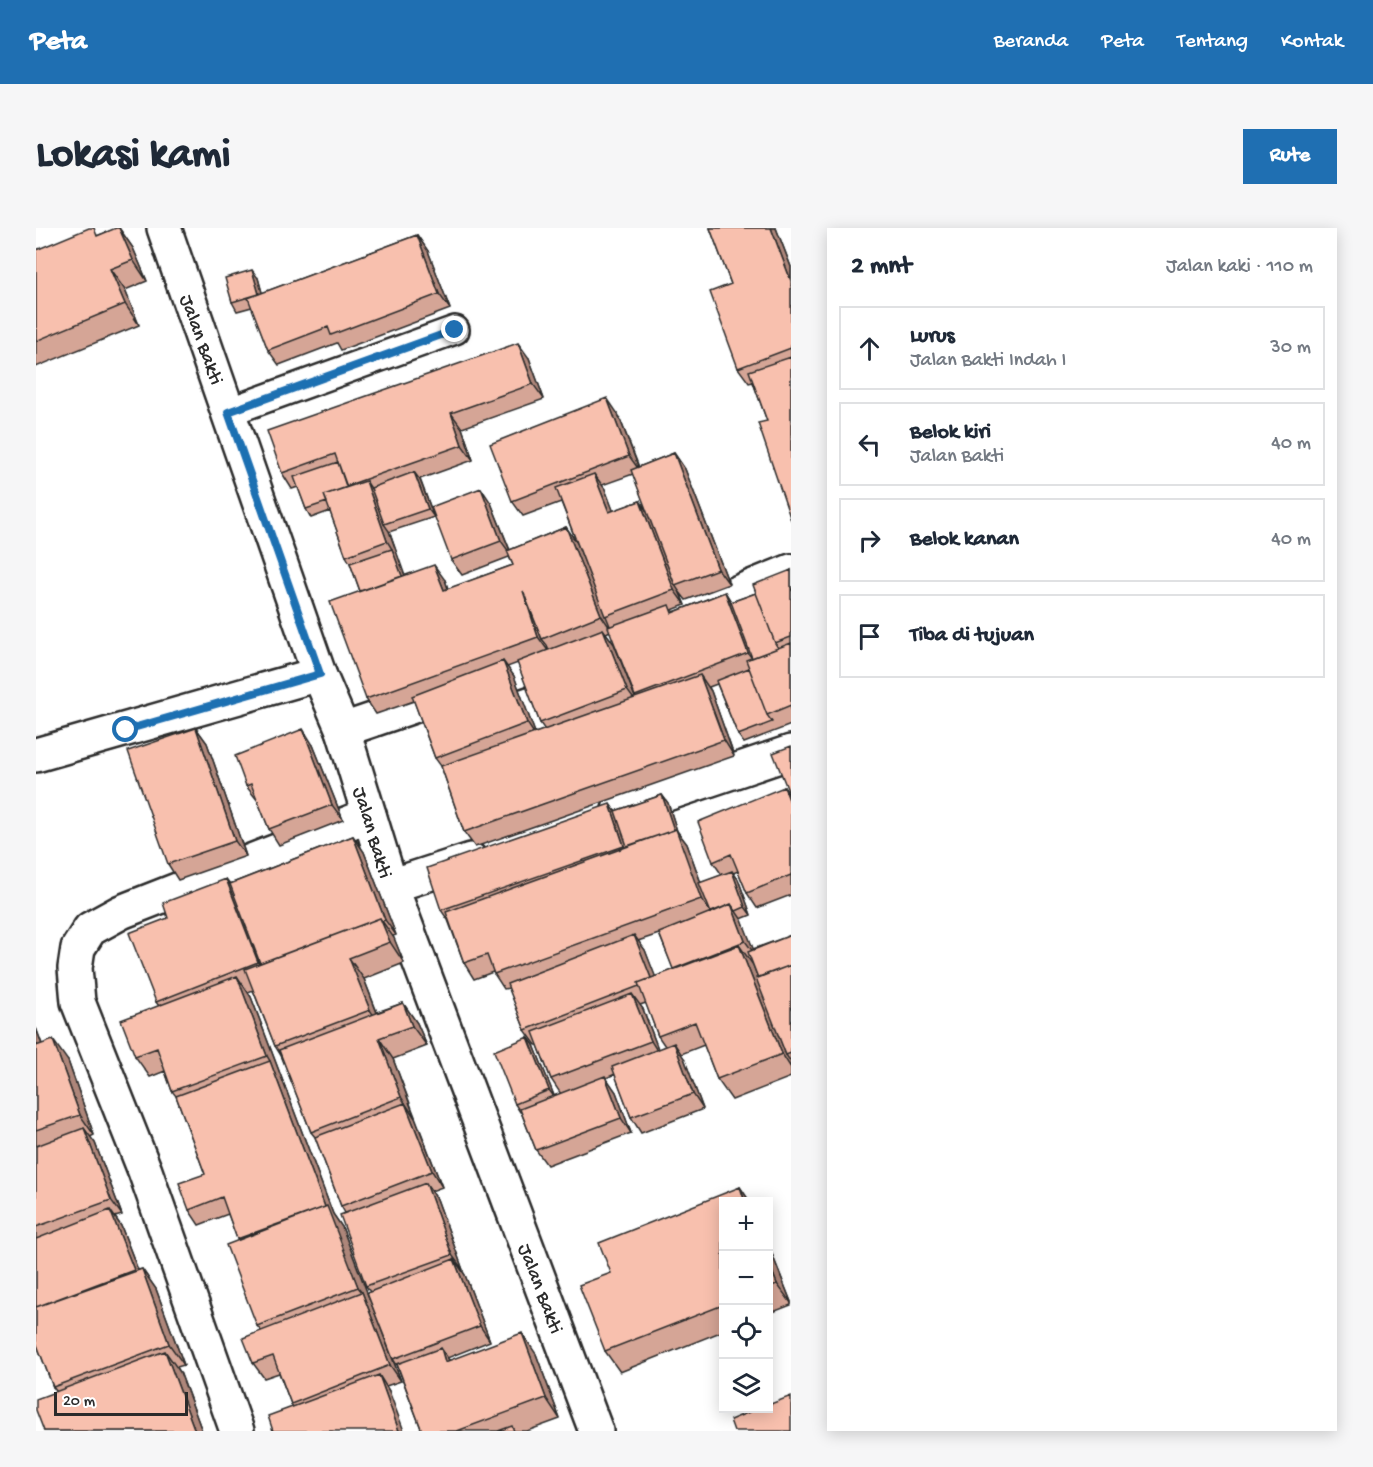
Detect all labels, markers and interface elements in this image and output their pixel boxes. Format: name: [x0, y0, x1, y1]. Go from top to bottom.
text: Peta: [30, 26, 87, 59]
text: Beranda: [994, 30, 1068, 55]
text: Peta: [1101, 30, 1144, 55]
text: Tentang: [1177, 30, 1248, 55]
text: Kontak: [1281, 30, 1343, 55]
button: Rute: [1243, 129, 1337, 184]
text: Lokasi kami: [36, 132, 231, 181]
text: 2 mnt: [851, 252, 911, 283]
text: Jalan kaki · 110 m: [1166, 256, 1313, 279]
street label: Jalan Bakti: [173, 292, 227, 388]
route end: [441, 316, 467, 342]
text: Lurus: [910, 324, 955, 350]
icon: ahead: [853, 332, 886, 365]
text: 30 m: [1270, 337, 1311, 360]
text: Jalan Bakti Indah I: [910, 350, 1066, 373]
text: Belok kiri: [910, 420, 991, 446]
icon: left: [853, 428, 886, 461]
text: 40 m: [1271, 433, 1311, 456]
text: Jalan Bakti: [910, 446, 1004, 469]
icon: right: [853, 524, 886, 557]
text: Belok kanan: [910, 527, 1019, 553]
text: 40 m: [1271, 529, 1311, 552]
icon: arrive: [853, 620, 886, 653]
text: Tiba di tujuan: [910, 623, 1034, 649]
route start: [112, 716, 138, 742]
street label: Jalan Bakti: [346, 785, 395, 881]
map controls: [719, 1197, 773, 1413]
button: +: [719, 1197, 773, 1251]
street label: Jalan Bakti: [511, 1241, 566, 1337]
button: −: [719, 1251, 773, 1305]
button: locate: [719, 1305, 773, 1359]
button: layers: [719, 1359, 773, 1413]
scale bar: [54, 1389, 188, 1416]
text: 20 m: [63, 1393, 95, 1412]

